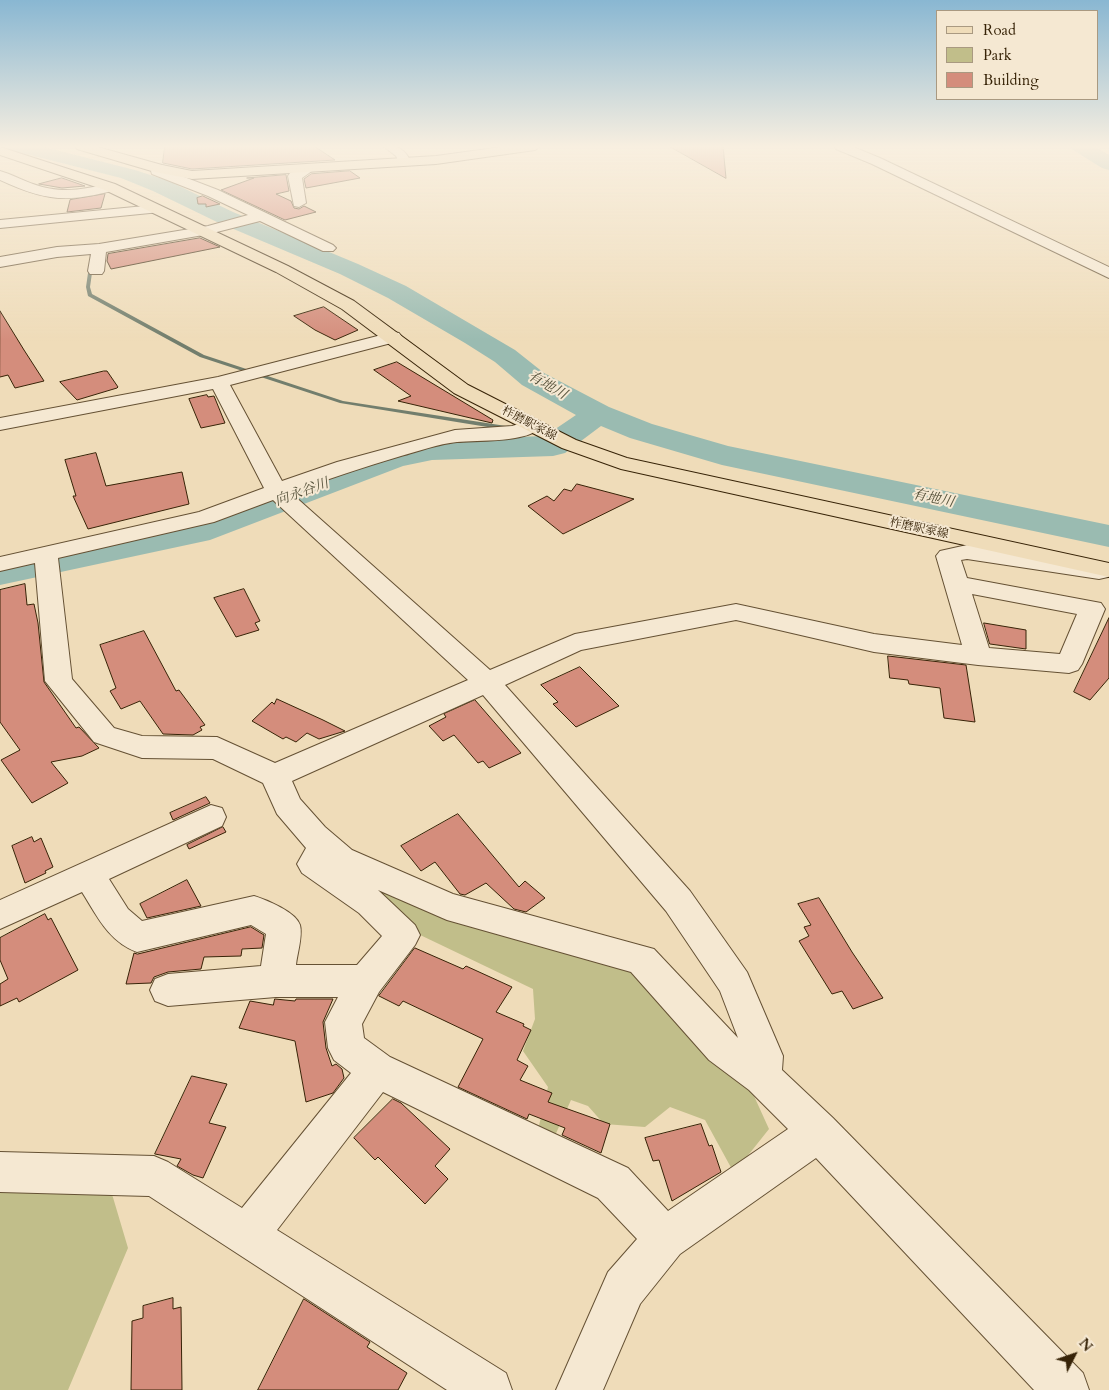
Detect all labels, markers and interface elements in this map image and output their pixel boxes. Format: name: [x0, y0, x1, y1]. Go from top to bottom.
legend: [936, 10, 1099, 100]
text: Road: [983, 20, 1016, 40]
text: Park: [983, 45, 1012, 65]
text: Building: [983, 70, 1039, 90]
water label: 有地川: [525, 368, 569, 404]
street label: 柞磨駅家線: [499, 404, 559, 444]
water label: 向永谷川: [273, 476, 331, 510]
water label: 有地川: [911, 486, 955, 512]
street label: 柞磨駅家線: [888, 516, 950, 542]
north arrow: [1049, 1330, 1099, 1380]
text: N: [1075, 1334, 1097, 1356]

